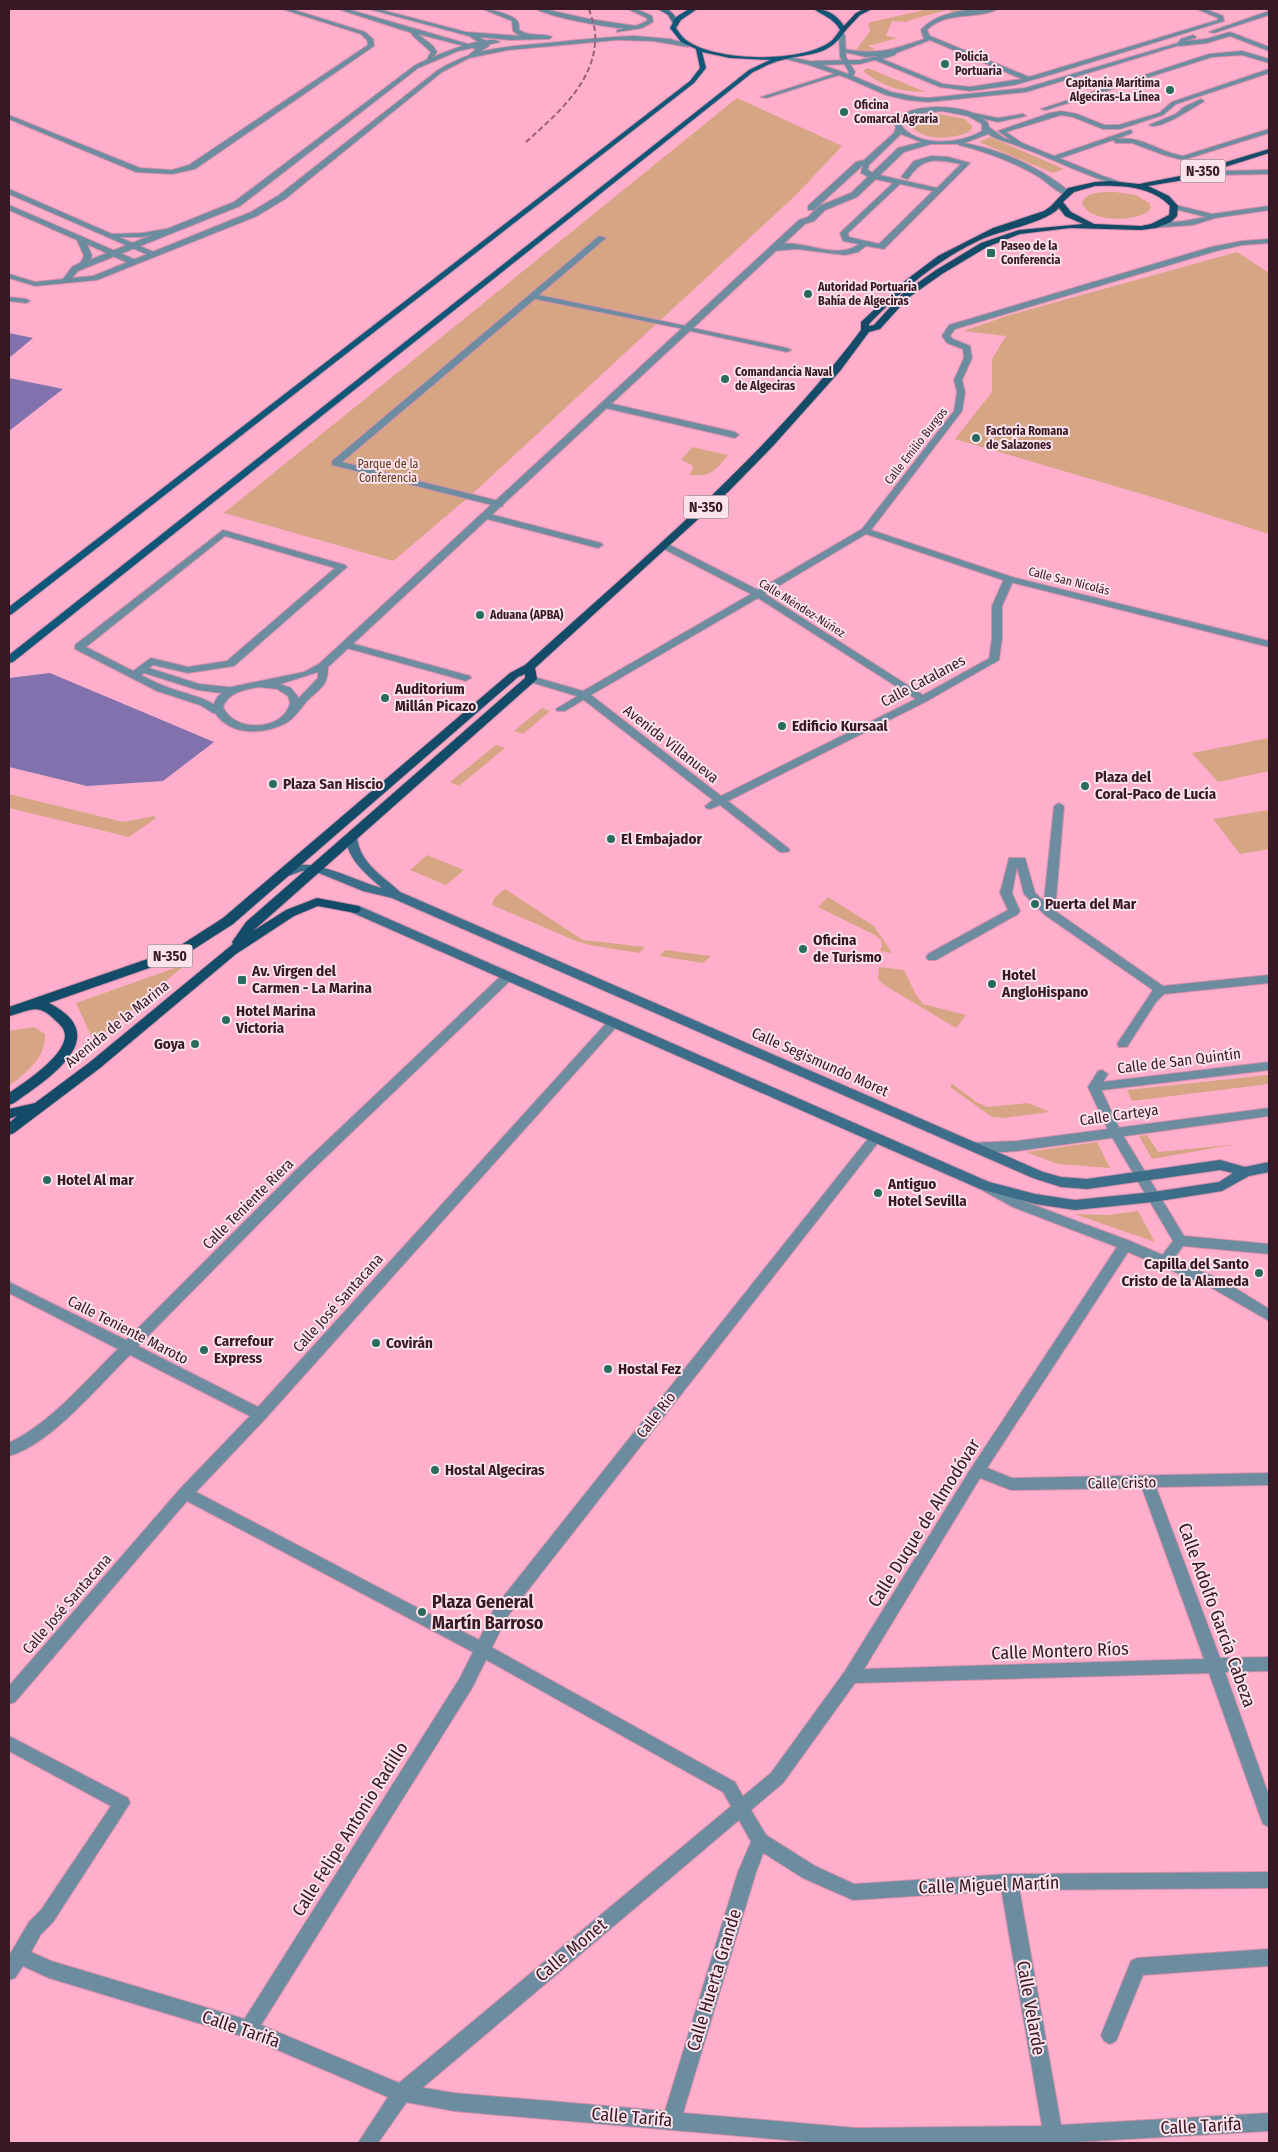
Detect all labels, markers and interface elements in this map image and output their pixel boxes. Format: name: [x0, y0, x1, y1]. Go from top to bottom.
place label: Policía Portuaria: [955, 50, 1002, 78]
marker: Policía Portuaria: [939, 58, 951, 70]
place label: Capitanía Marítima Algeciras-La Línea: [1066, 76, 1160, 104]
marker: Capitanía Marítima Algeciras-La Línea: [1164, 84, 1176, 96]
place label: Oficina Comarcal Agraria: [854, 98, 938, 126]
marker: Oficina Comarcal Agraria: [838, 106, 850, 118]
road number: N-350: [1180, 160, 1226, 182]
place label: Paseo de la Conferencia: [1001, 239, 1060, 267]
marker: Paseo de la Conferencia: [985, 247, 997, 259]
place label: Autoridad Portuaria Bahía de Algeciras: [817, 280, 917, 308]
marker: Autoridad Portuaria Bahía de Algeciras: [802, 288, 814, 300]
place label: Comandancia Naval de Algeciras: [735, 365, 833, 393]
marker: Comandancia Naval de Algeciras: [719, 373, 731, 385]
street label: Calle Emilio Burgos: [882, 405, 950, 487]
place label: Factoria Romana de Salazones: [986, 424, 1069, 452]
marker: Factoria Romana de Salazones: [970, 432, 982, 444]
park label: Parque de la Conferencia: [357, 457, 419, 485]
road number: N-350: [684, 496, 728, 518]
street label: Calle San Nicolás: [1027, 564, 1111, 598]
street label: Calle Méndez-Núñez: [756, 576, 848, 640]
place label: Aduana (APBA): [489, 608, 564, 622]
marker: Aduana (APBA): [474, 609, 486, 621]
street label: Calle Catalanes: [878, 651, 968, 711]
place label: Auditorium Millán Picazo: [394, 680, 476, 715]
marker: Auditorium Millán Picazo: [379, 692, 391, 704]
street label: Avenida Villanueva: [620, 701, 722, 787]
place label: Edificio Kursaal: [792, 717, 888, 735]
marker: Edificio Kursaal: [776, 720, 788, 732]
place label: Plaza del Coral-Paco de Lucía: [1095, 768, 1217, 803]
place label: Plaza San Hiscio: [283, 775, 383, 793]
marker: Plaza San Hiscio: [267, 778, 279, 790]
marker: Plaza del Coral-Paco de Lucía: [1079, 780, 1091, 792]
place label: El Embajador: [621, 830, 702, 848]
marker: El Embajador: [605, 833, 617, 845]
place label: Puerta del Mar: [1045, 895, 1137, 913]
marker: Puerta del Mar: [1029, 898, 1041, 910]
place label: Oficina de Turismo: [813, 931, 882, 966]
marker: Oficina de Turismo: [797, 943, 809, 955]
road number: N-350: [148, 944, 192, 968]
place label: Av. Virgen del Carmen - La Marina: [251, 962, 372, 997]
place label: Hotel AngloHispano: [1001, 966, 1088, 1001]
marker: Av. Virgen del Carmen - La Marina: [236, 974, 248, 986]
street label: Avenida de la Marina: [61, 977, 173, 1071]
marker: Hotel AngloHispano: [986, 978, 998, 990]
place label: Hotel Marina Victoria: [235, 1002, 316, 1037]
marker: Hotel Marina Victoria: [220, 1014, 232, 1026]
street label: Calle Segismundo Moret: [749, 1024, 891, 1100]
place label: Goya: [154, 1035, 186, 1053]
marker: Goya: [189, 1038, 201, 1050]
street label: Calle de San Quintín: [1116, 1044, 1242, 1078]
street label: Calle Carteya: [1078, 1101, 1160, 1129]
street label: Calle Teniente Riera: [199, 1155, 297, 1253]
place label: Hotel Al mar: [57, 1171, 134, 1189]
marker: Hotel Al mar: [41, 1174, 53, 1186]
place label: Antiguo Hotel Sevilla: [887, 1175, 967, 1210]
marker: Antiguo Hotel Sevilla: [872, 1187, 884, 1199]
street label: Calle José Santacana: [289, 1250, 387, 1356]
place label: Capilla del Santo Cristo de la Alameda: [1121, 1255, 1250, 1290]
marker: Capilla del Santo Cristo de la Alameda: [1253, 1267, 1265, 1279]
street label: Calle Teniente Maroto: [65, 1292, 191, 1368]
place label: Carrefour Express: [214, 1332, 274, 1367]
place label: Covirán: [386, 1334, 433, 1352]
marker: Covirán: [370, 1337, 382, 1349]
marker: Carrefour Express: [198, 1344, 210, 1356]
place label: Hostal Fez: [618, 1360, 682, 1378]
marker: Hostal Fez: [602, 1363, 614, 1375]
street label: Calle Rio: [633, 1388, 680, 1442]
street label: Calle Duque de Almodóvar: [863, 1434, 985, 1611]
place label: Hostal Algeciras: [445, 1461, 545, 1479]
marker: Hostal Algeciras: [429, 1464, 441, 1476]
street label: Calle Cristo: [1087, 1473, 1157, 1493]
street label: Calle Adolfo García Cabeza: [1173, 1520, 1261, 1710]
street label: Calle José Santacana: [19, 1550, 115, 1658]
place label: Plaza General Martín Barroso: [432, 1591, 544, 1634]
marker: Plaza General Martín Barroso: [416, 1606, 428, 1618]
street label: Calle Montero Ríos: [991, 1638, 1129, 1664]
street label: Calle Felipe Antonio Radillo: [287, 1738, 413, 1920]
street label: Calle Miguel Martín: [918, 1872, 1060, 1898]
street label: Calle Huerta Grande: [682, 1906, 746, 2054]
street label: Calle Monet: [531, 1914, 611, 1986]
street label: Calle Velarde: [1012, 1959, 1050, 2057]
street label: Calle Tarifa: [199, 2005, 283, 2053]
street label: Calle Tarifa: [591, 2103, 674, 2132]
street label: Calle Tarifa: [1160, 2113, 1242, 2139]

